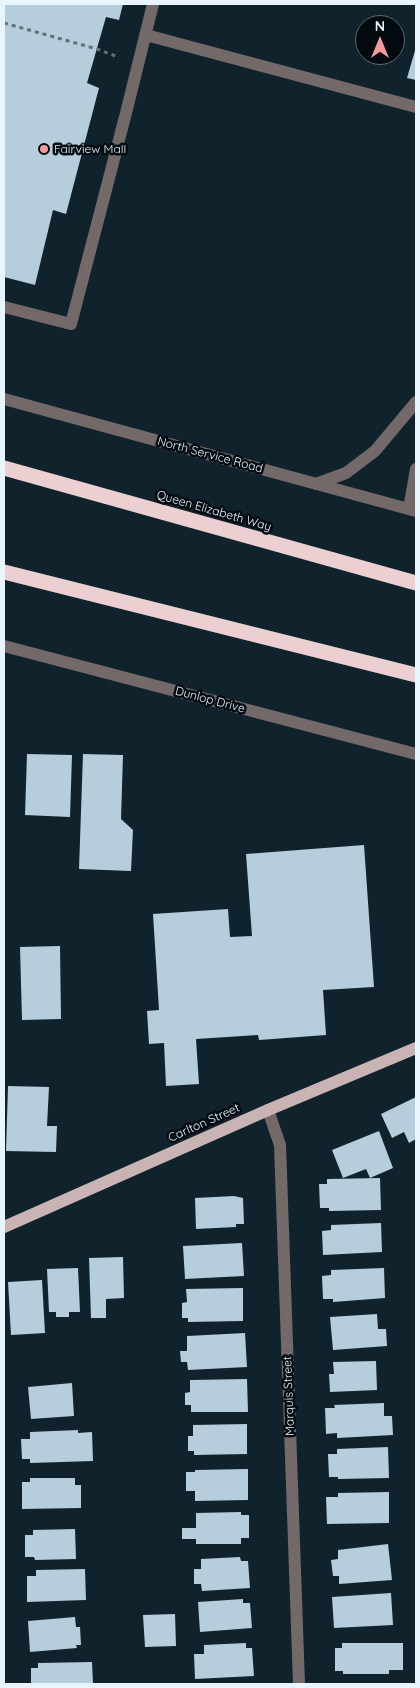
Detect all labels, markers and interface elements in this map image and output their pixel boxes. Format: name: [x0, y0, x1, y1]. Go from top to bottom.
north arrow: [355, 15, 405, 65]
text: N: [375, 17, 385, 35]
place label: Fairview Mall: [54, 142, 126, 156]
marker: Fairview Mall: [38, 143, 50, 155]
street label: North Service Road: [156, 434, 264, 476]
street label: Queen Elizabeth Way: [155, 488, 273, 534]
street label: Dunlop Drive: [174, 684, 246, 716]
street label: Carlton Street: [166, 1101, 242, 1145]
street label: Marquis Street: [280, 1356, 298, 1436]

